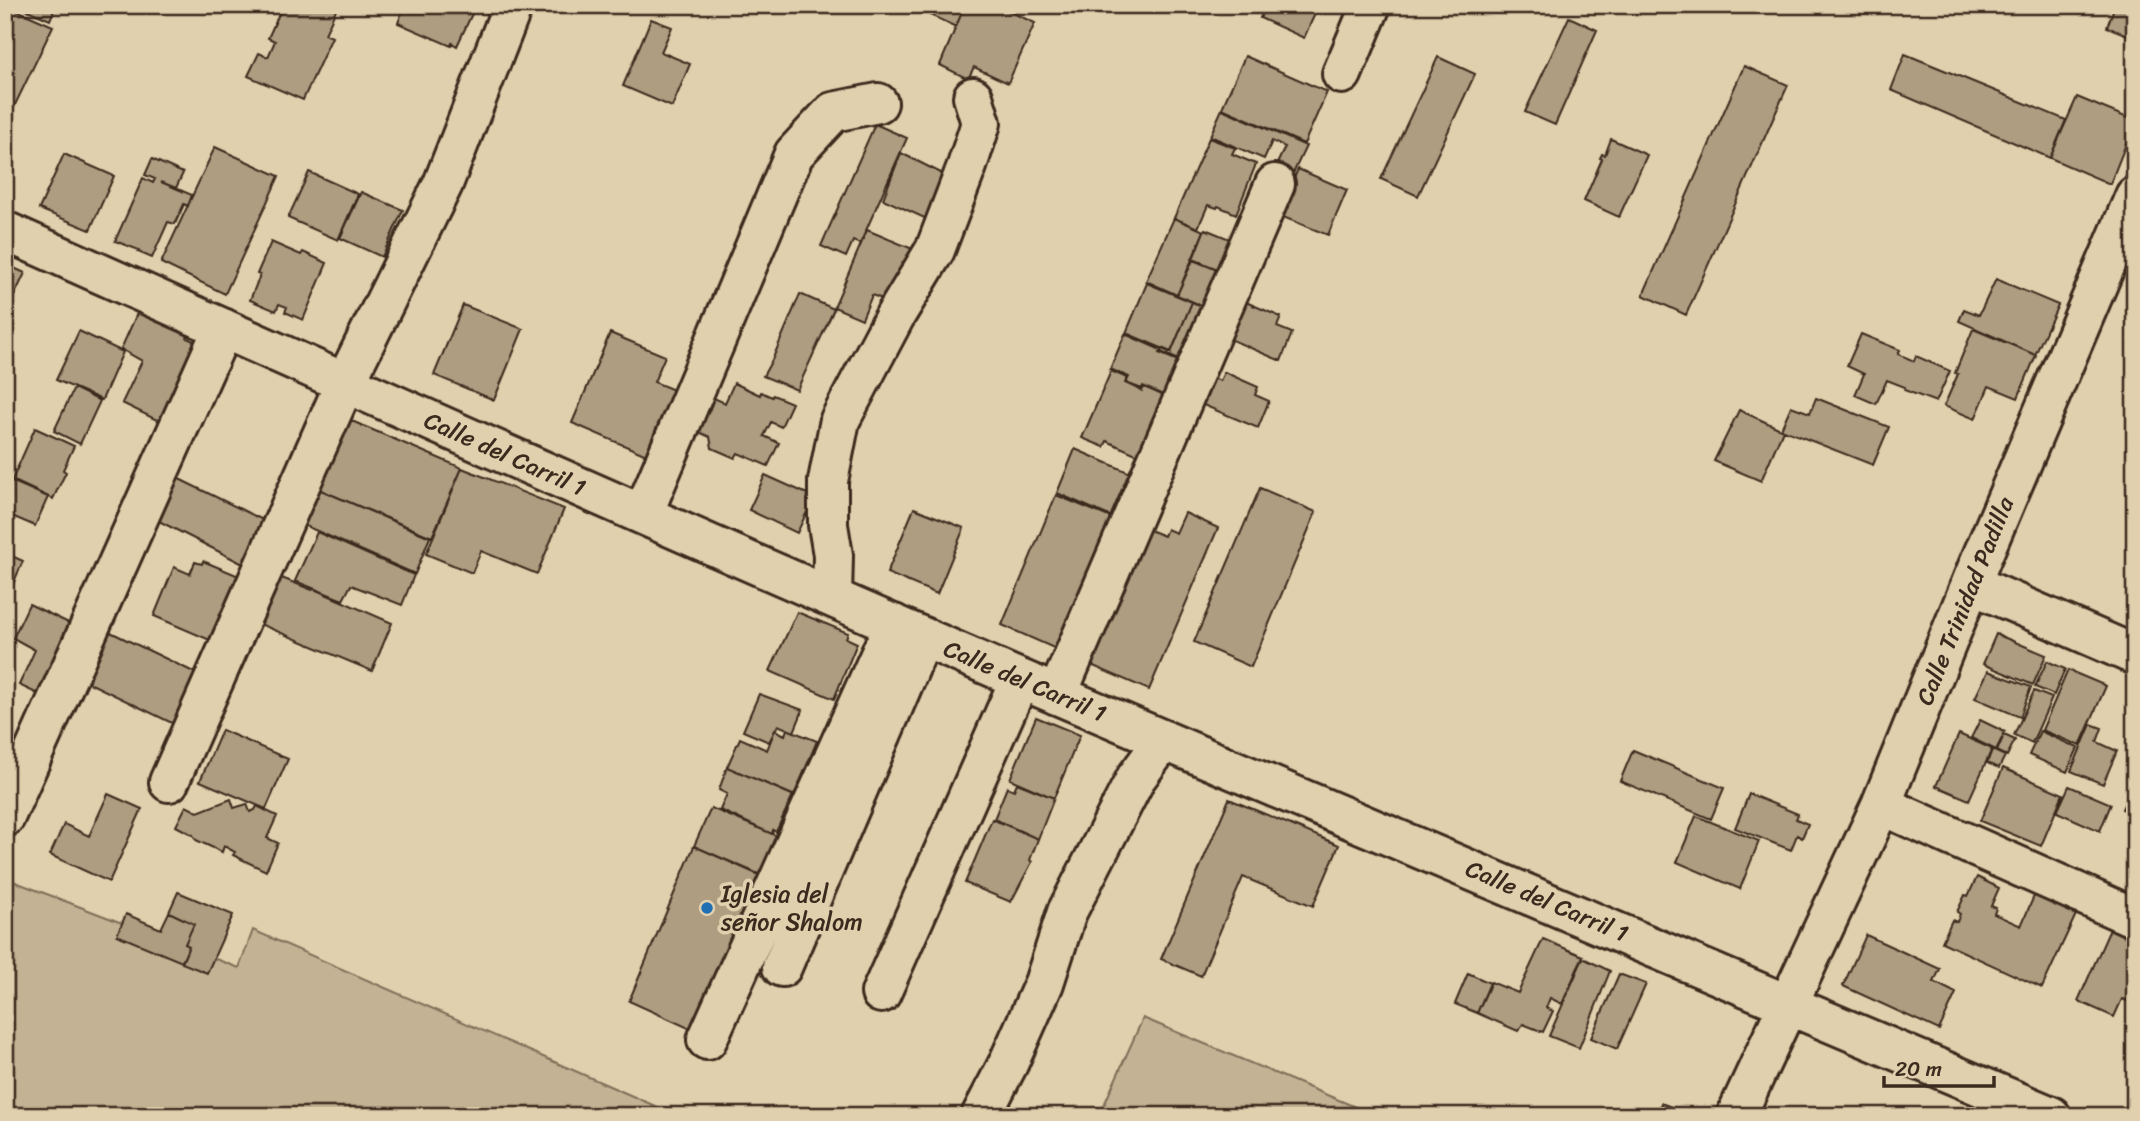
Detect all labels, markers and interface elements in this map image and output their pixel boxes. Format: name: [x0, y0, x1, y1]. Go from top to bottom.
street label: Calle del Carril 1: [417, 400, 593, 508]
street label: Calle Trinidad Padilla: [1904, 489, 2026, 712]
street label: Calle del Carril 1: [937, 628, 1113, 734]
street label: Calle del Carril 1: [1459, 848, 1635, 954]
place label: Iglesia del señor Shalom: [720, 873, 863, 943]
marker: Iglesia del señor Shalom: [699, 900, 715, 916]
scale bar: [1884, 1044, 1995, 1088]
text: 20 m: [1895, 1050, 1942, 1088]

